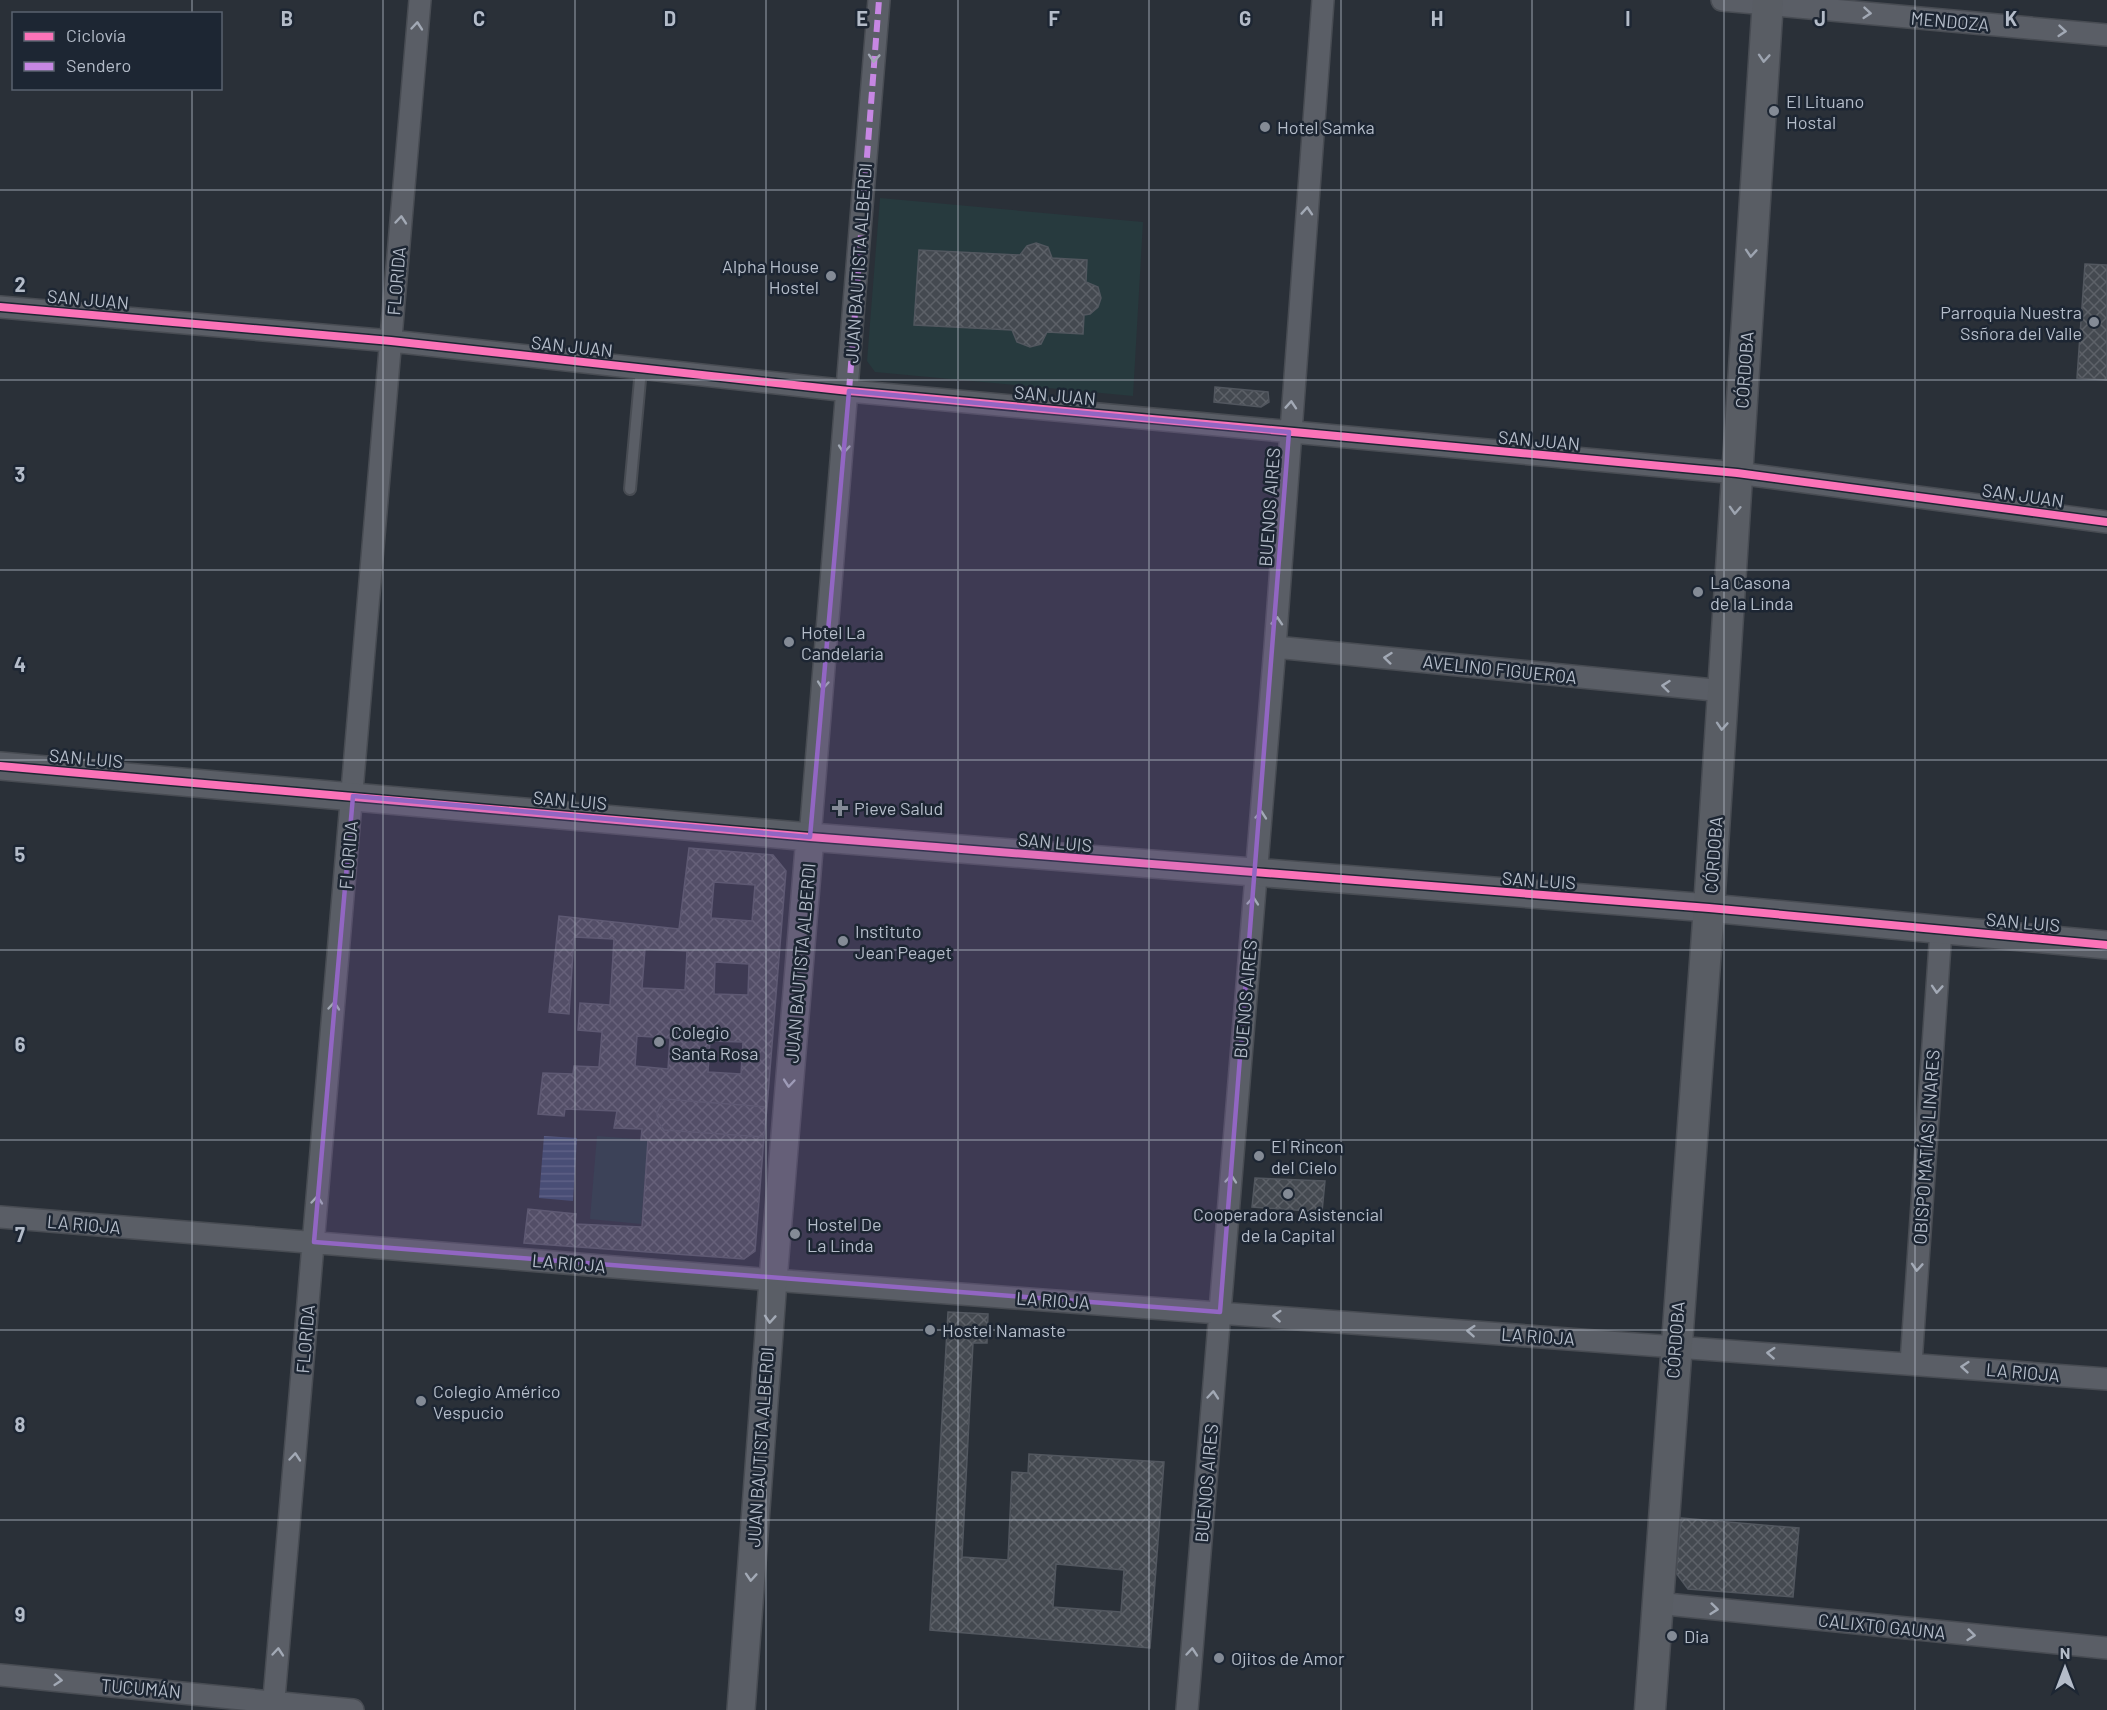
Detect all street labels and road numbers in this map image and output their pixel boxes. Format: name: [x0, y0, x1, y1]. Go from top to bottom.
street label: MENDOZA: [1910, 7, 1990, 35]
street label: JUAN BAUTISTA ALBERDI: [840, 162, 876, 364]
street label: FLORIDA: [382, 246, 410, 316]
street label: SAN JUAN: [46, 284, 130, 314]
street label: SAN JUAN: [530, 331, 614, 361]
street label: CÓRDOBA: [1730, 331, 1758, 409]
street label: SAN JUAN: [1013, 380, 1097, 410]
street label: SAN JUAN: [1497, 425, 1581, 455]
street label: BUENOS AIRES: [1254, 447, 1284, 567]
street label: SAN JUAN: [1981, 478, 2065, 512]
street label: AVELINO FIGUEROA: [1422, 650, 1578, 688]
street label: SAN LUIS: [48, 744, 124, 772]
street label: SAN LUIS: [532, 786, 608, 814]
street label: CÓRDOBA: [1699, 816, 1727, 894]
street label: FLORIDA: [334, 820, 362, 890]
street label: SAN LUIS: [1017, 828, 1093, 856]
street label: JUAN BAUTISTA ALBERDI: [780, 862, 820, 1064]
street label: SAN LUIS: [1501, 866, 1577, 894]
street label: SAN LUIS: [1985, 908, 2061, 936]
street label: BUENOS AIRES: [1229, 939, 1261, 1059]
street label: OBISPO MATÍAS LINARES: [1908, 1049, 1944, 1245]
street label: LA RIOJA: [46, 1210, 122, 1238]
street label: LA RIOJA: [531, 1249, 607, 1277]
street label: LA RIOJA: [1015, 1286, 1091, 1314]
street label: CÓRDOBA: [1661, 1301, 1689, 1379]
street label: FLORIDA: [291, 1304, 319, 1374]
street label: LA RIOJA: [1500, 1322, 1576, 1350]
street label: JUAN BAUTISTA ALBERDI: [742, 1346, 778, 1548]
street label: LA RIOJA: [1985, 1358, 2061, 1386]
street label: BUENOS AIRES: [1190, 1423, 1222, 1543]
street label: CALIXTO GAUNA: [1817, 1608, 1947, 1644]
street label: TUCUMÁN: [100, 1674, 182, 1702]

